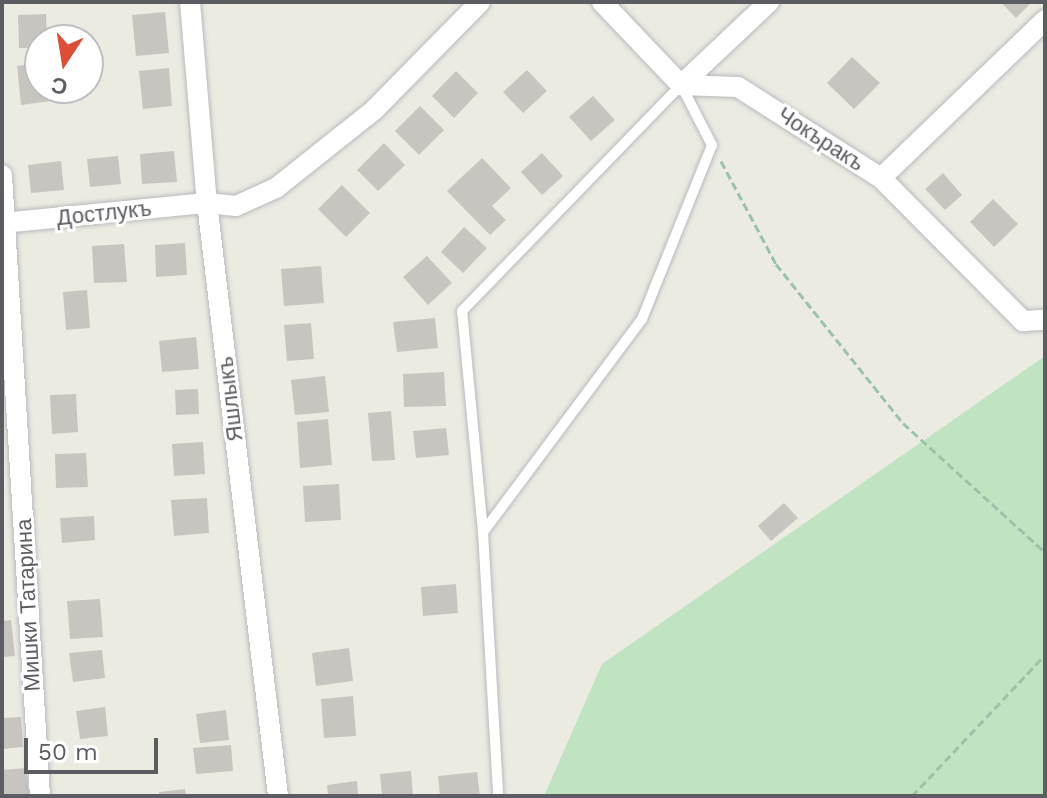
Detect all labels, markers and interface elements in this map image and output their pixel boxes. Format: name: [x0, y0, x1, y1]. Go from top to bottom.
north arrow: [24, 24, 104, 104]
text: С: [49, 72, 70, 100]
street label: Чокъракъ: [773, 101, 869, 177]
street label: Достлукъ: [55, 195, 153, 231]
street label: Яшлыкъ: [212, 355, 248, 443]
street label: Мишки Татарина: [10, 518, 46, 692]
scale bar: [28, 722, 162, 772]
text: 50 m: [38, 738, 98, 766]

